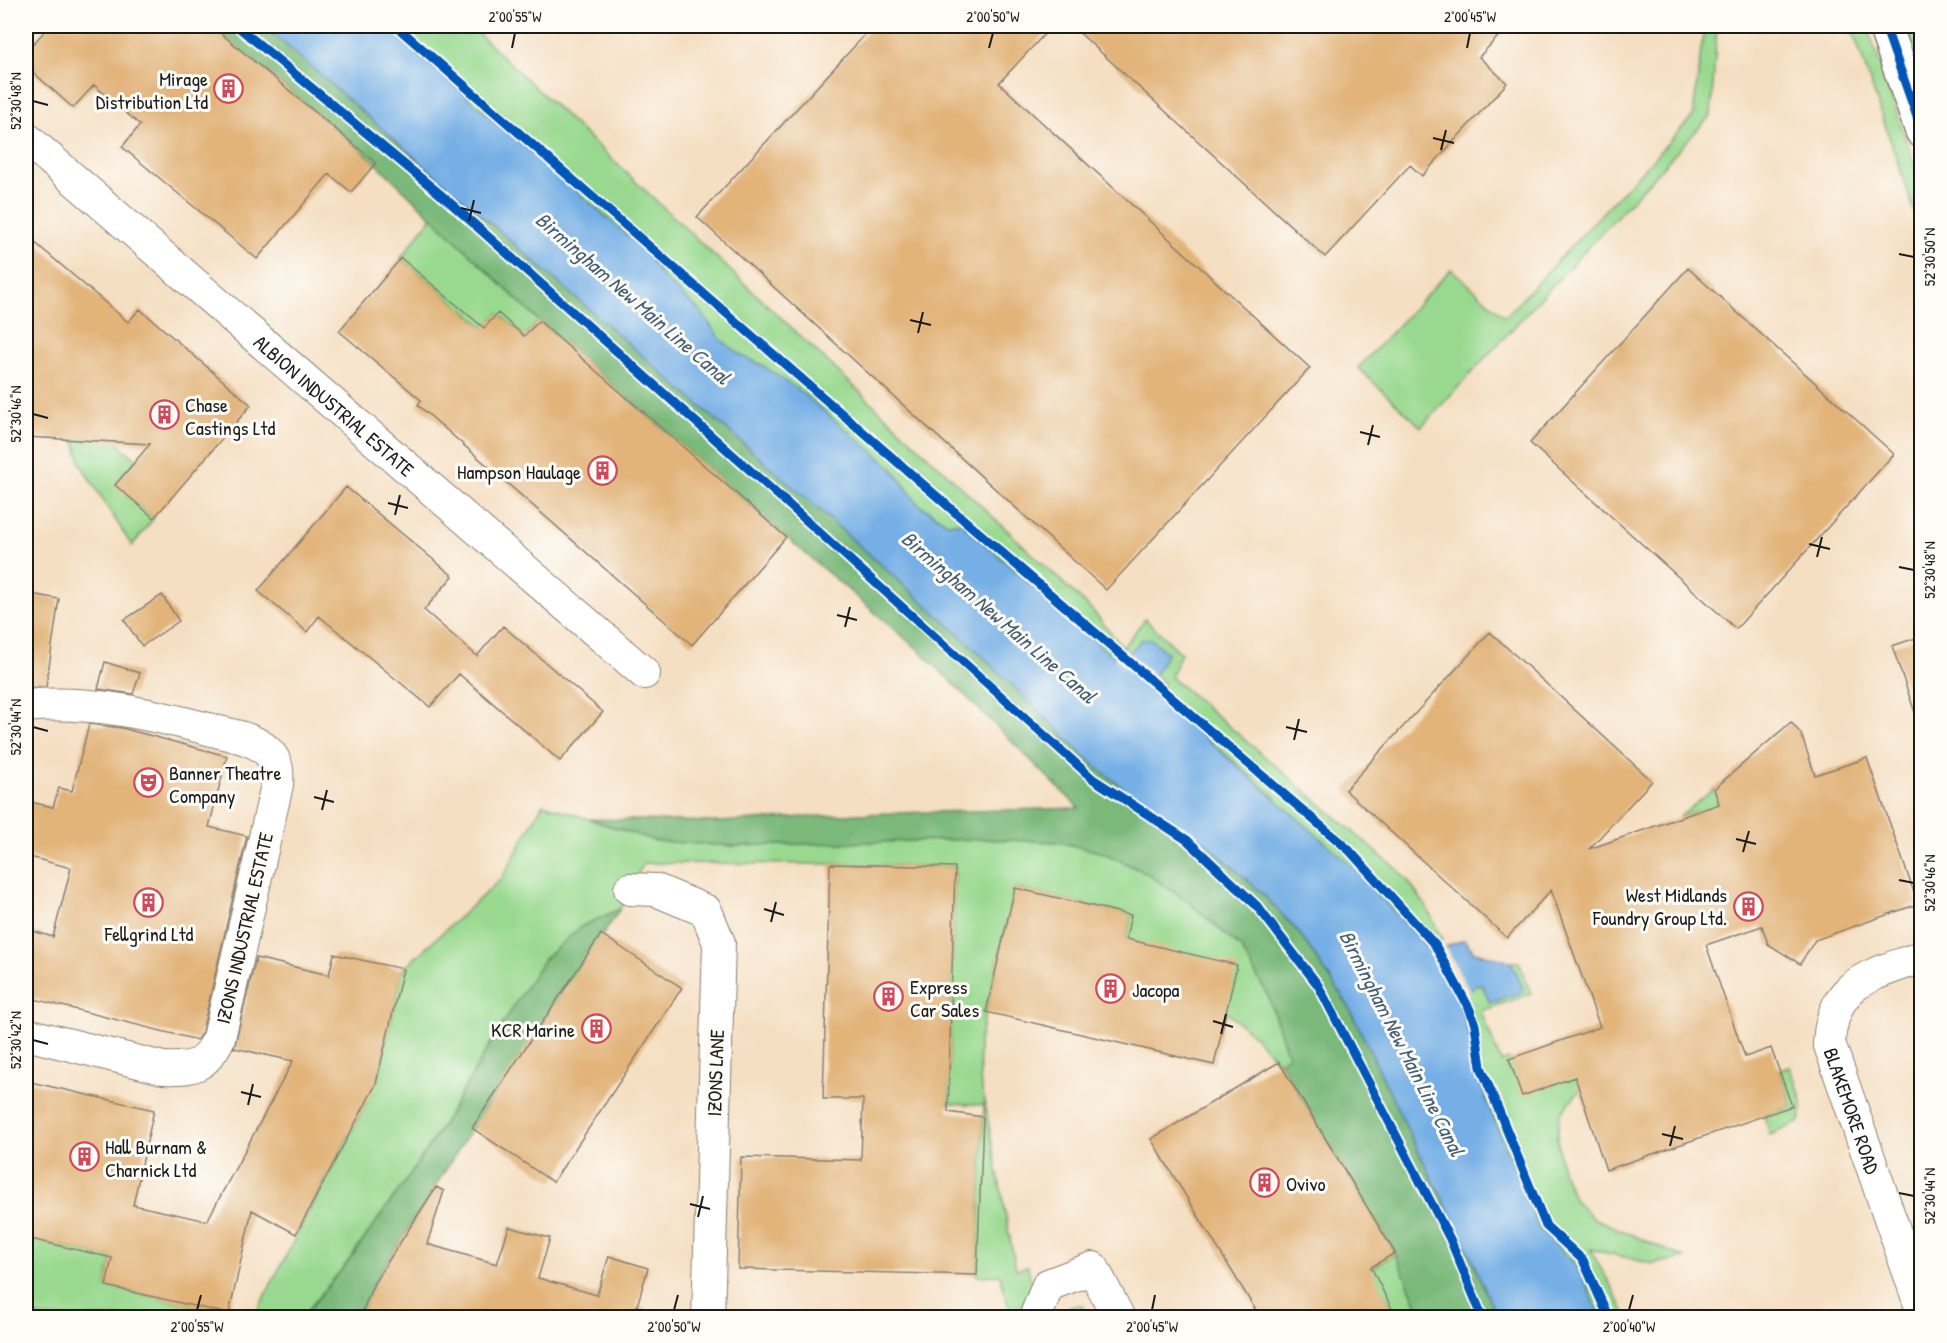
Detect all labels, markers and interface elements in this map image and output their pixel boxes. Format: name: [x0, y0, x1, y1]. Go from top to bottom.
text: 2°00'55"W: [489, 6, 542, 27]
text: 2°00'50"W: [966, 6, 1020, 27]
text: 2°00'45"W: [1444, 6, 1497, 27]
place label: Mirage Distribution Ltd: [96, 65, 208, 115]
text: 52°30'48"N: [5, 72, 26, 130]
building icon: Mirage Distribution Ltd: [213, 73, 245, 105]
water label: Birmingham New Main Line Canal: [529, 205, 738, 392]
text: 52°30'50"N: [1919, 228, 1940, 286]
street label: ALBION INDUSTRIAL ESTATE: [249, 328, 420, 482]
text: 52°30'46"N: [5, 386, 26, 442]
place label: Chase Castings Ltd: [185, 391, 275, 441]
building icon: Chase Castings Ltd: [148, 399, 180, 431]
building icon: Hampson Haulage: [586, 455, 618, 487]
place label: Hampson Haulage: [457, 458, 581, 485]
water label: Birmingham New Main Line Canal: [895, 524, 1104, 711]
text: 52°30'48"N: [1919, 541, 1940, 599]
text: 52°30'44"N: [5, 699, 26, 755]
place label: Banner Theatre Company: [169, 759, 281, 809]
theatre icon: Banner Theatre Company: [132, 767, 164, 799]
street label: IZONS INDUSTRIAL ESTATE: [209, 829, 279, 1026]
text: 52°30'46"N: [1919, 855, 1940, 911]
place label: West Midlands Foundry Group Ltd.: [1592, 881, 1727, 931]
building icon: Fellgrind Ltd: [133, 886, 165, 918]
building icon: West Midlands Foundry Group Ltd.: [1732, 890, 1764, 922]
place label: Fellgrind Ltd: [104, 920, 194, 947]
water label: Birmingham New Main Line Canal: [1332, 925, 1472, 1162]
place label: Express Car Sales: [910, 973, 979, 1023]
building icon: Jacopa: [1095, 973, 1127, 1005]
place label: Jacopa: [1132, 976, 1180, 1003]
building icon: Express Car Sales: [873, 981, 905, 1013]
text: 52°30'42"N: [5, 1011, 26, 1069]
building icon: KCR Marine: [580, 1013, 612, 1045]
place label: KCR Marine: [491, 1016, 575, 1043]
street label: IZONS LANE: [700, 1029, 730, 1117]
street label: BLAKEMORE ROAD: [1818, 1044, 1887, 1178]
place label: Hall Burnam & Charnick Ltd: [105, 1133, 207, 1183]
building icon: Hall Burnam & Charnick Ltd: [68, 1141, 100, 1173]
building icon: Ovivo: [1249, 1167, 1281, 1199]
text: 52°30'44"N: [1919, 1168, 1940, 1224]
place label: Ovivo: [1286, 1170, 1326, 1197]
text: 2°00'55"W: [171, 1316, 224, 1337]
text: 2°00'50"W: [647, 1316, 701, 1337]
text: 2°00'45"W: [1126, 1316, 1179, 1337]
text: 2°00'40"W: [1603, 1316, 1656, 1337]

